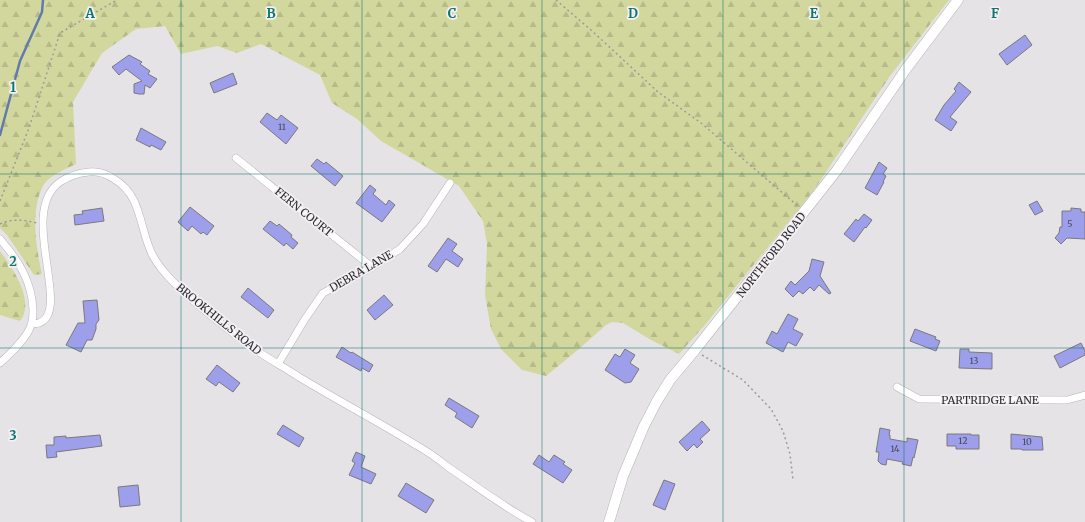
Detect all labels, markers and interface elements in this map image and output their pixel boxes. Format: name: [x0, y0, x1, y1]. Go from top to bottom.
text: A: [84, 5, 95, 22]
text: B: [266, 5, 276, 22]
text: C: [448, 5, 457, 22]
text: D: [628, 5, 638, 22]
text: E: [810, 5, 819, 22]
text: F: [991, 5, 999, 22]
text: 1: [10, 79, 16, 96]
house number: 11: [278, 121, 286, 132]
street label: FERN COURT: [272, 184, 336, 240]
street label: NORTHFORD ROAD: [733, 210, 809, 300]
house number: 5: [1067, 218, 1073, 229]
street label: DEBRA LANE: [327, 247, 395, 295]
text: 2: [9, 253, 17, 270]
street label: BROOKHILLS ROAD: [174, 280, 264, 358]
house number: 13: [970, 355, 978, 366]
street label: PARTRIDGE LANE: [941, 393, 1039, 407]
text: 3: [9, 427, 17, 444]
house number: 12: [958, 435, 968, 446]
house number: 10: [1022, 436, 1032, 447]
house number: 14: [890, 443, 900, 454]

